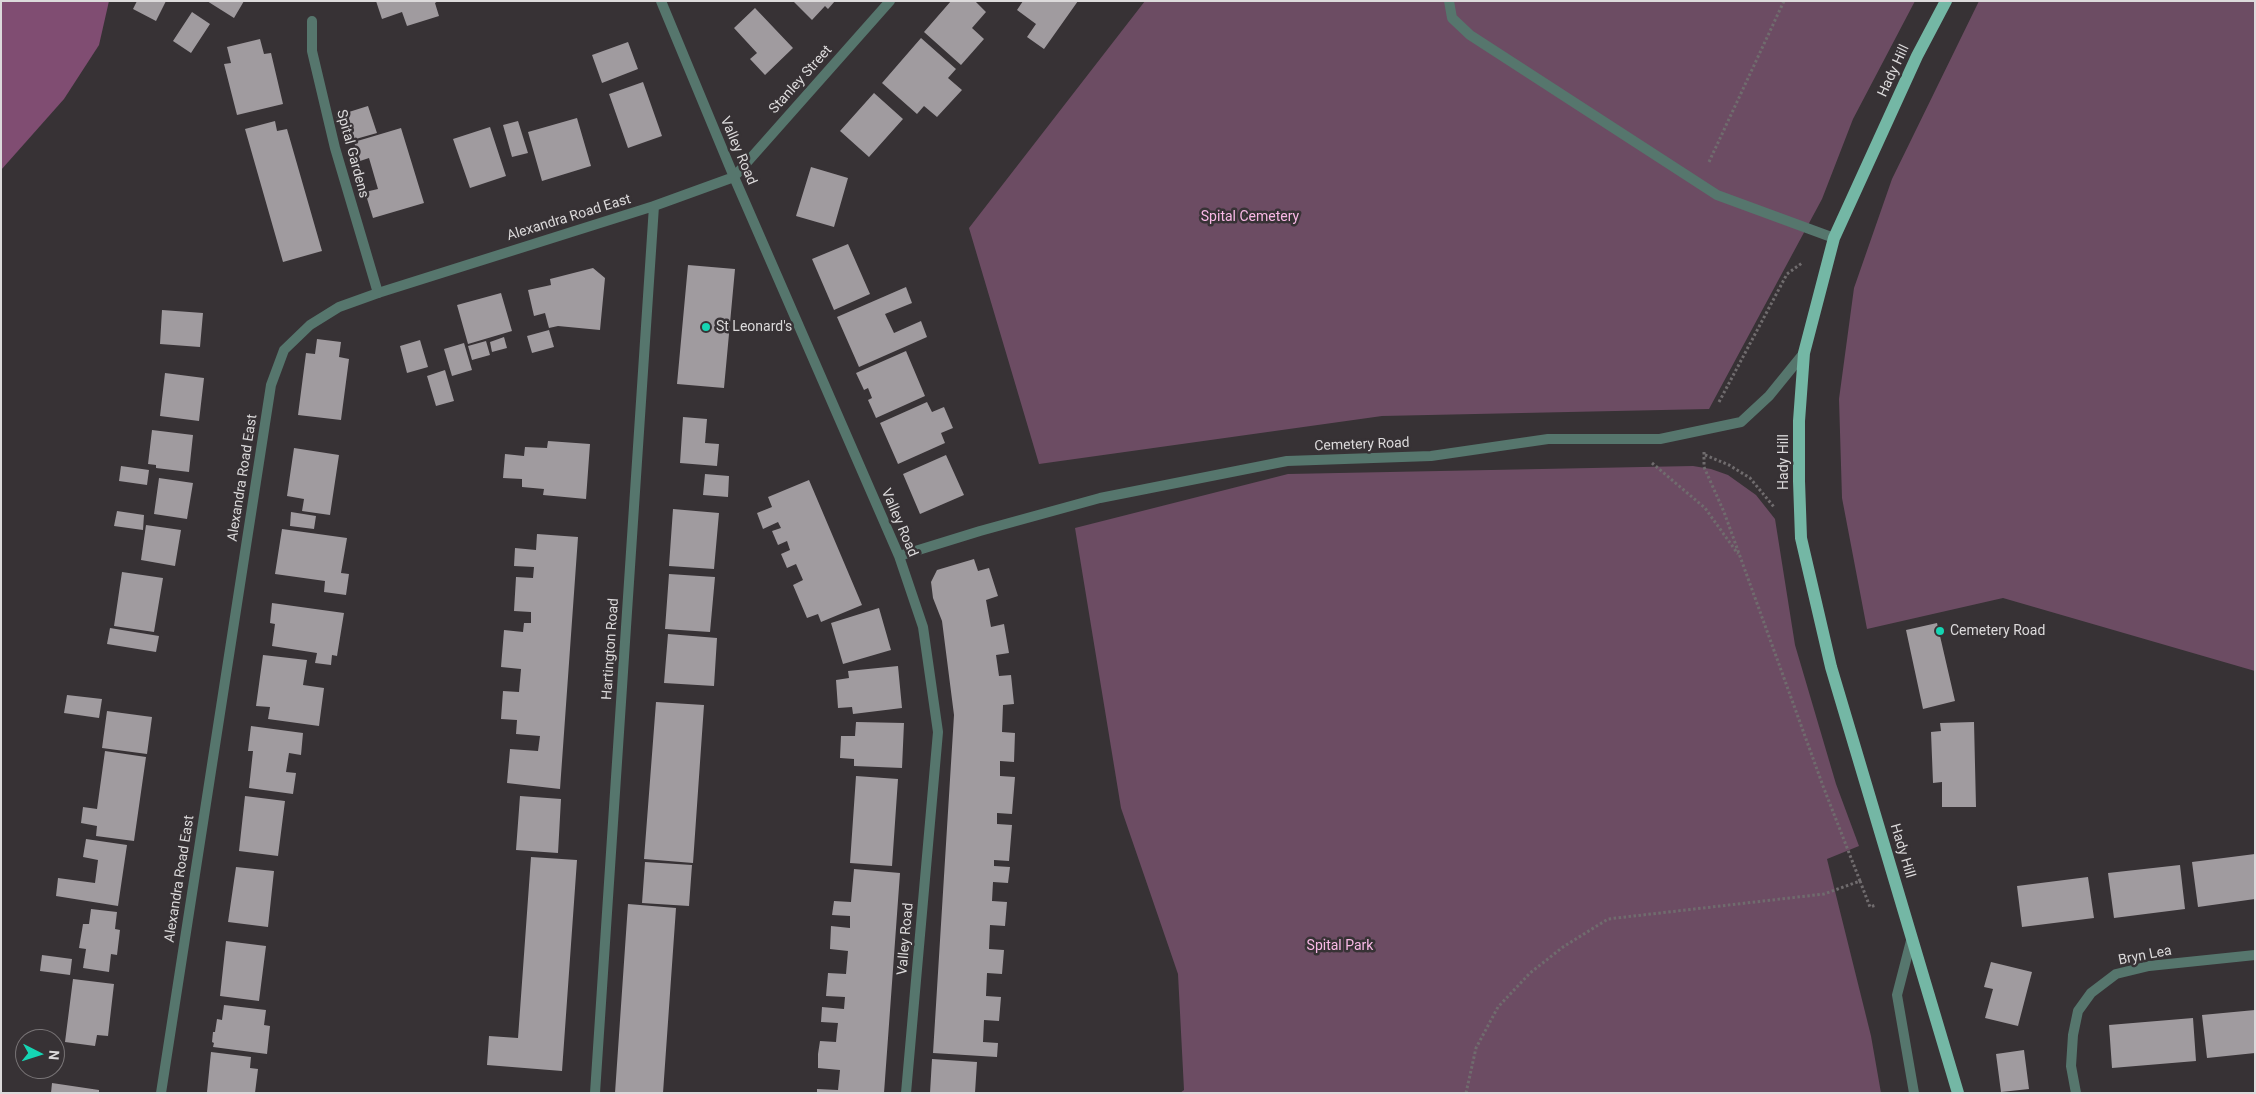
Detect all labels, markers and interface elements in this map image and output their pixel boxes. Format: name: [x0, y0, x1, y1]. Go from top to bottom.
street label: Stanley Street: [766, 42, 836, 118]
street label: Hady Hill: [1875, 42, 1913, 100]
street label: Spital Gardens: [332, 108, 372, 200]
street label: Valley Road: [716, 114, 760, 188]
street label: Alexandra Road East: [505, 191, 633, 245]
park label: Spital Cemetery: [1201, 209, 1299, 225]
place label: St Leonard's: [716, 319, 792, 335]
marker: St Leonard's: [700, 321, 712, 333]
street label: Alexandra Road East: [225, 413, 261, 543]
street label: Hady Hill: [1776, 434, 1792, 490]
street label: Cemetery Road: [1314, 435, 1410, 455]
street label: Valley Road: [877, 486, 921, 560]
street label: Hartington Road: [599, 598, 623, 700]
place label: Cemetery Road: [1950, 623, 2045, 639]
marker: Cemetery Road: [1934, 625, 1946, 637]
street label: Alexandra Road East: [162, 814, 198, 944]
street label: Hady Hill: [1886, 822, 1918, 880]
street label: Valley Road: [894, 902, 918, 976]
park label: Spital Park: [1307, 938, 1373, 954]
street label: Bryn Lea: [2117, 943, 2173, 969]
north arrow: [15, 1029, 65, 1079]
text: N: [46, 1050, 62, 1061]

